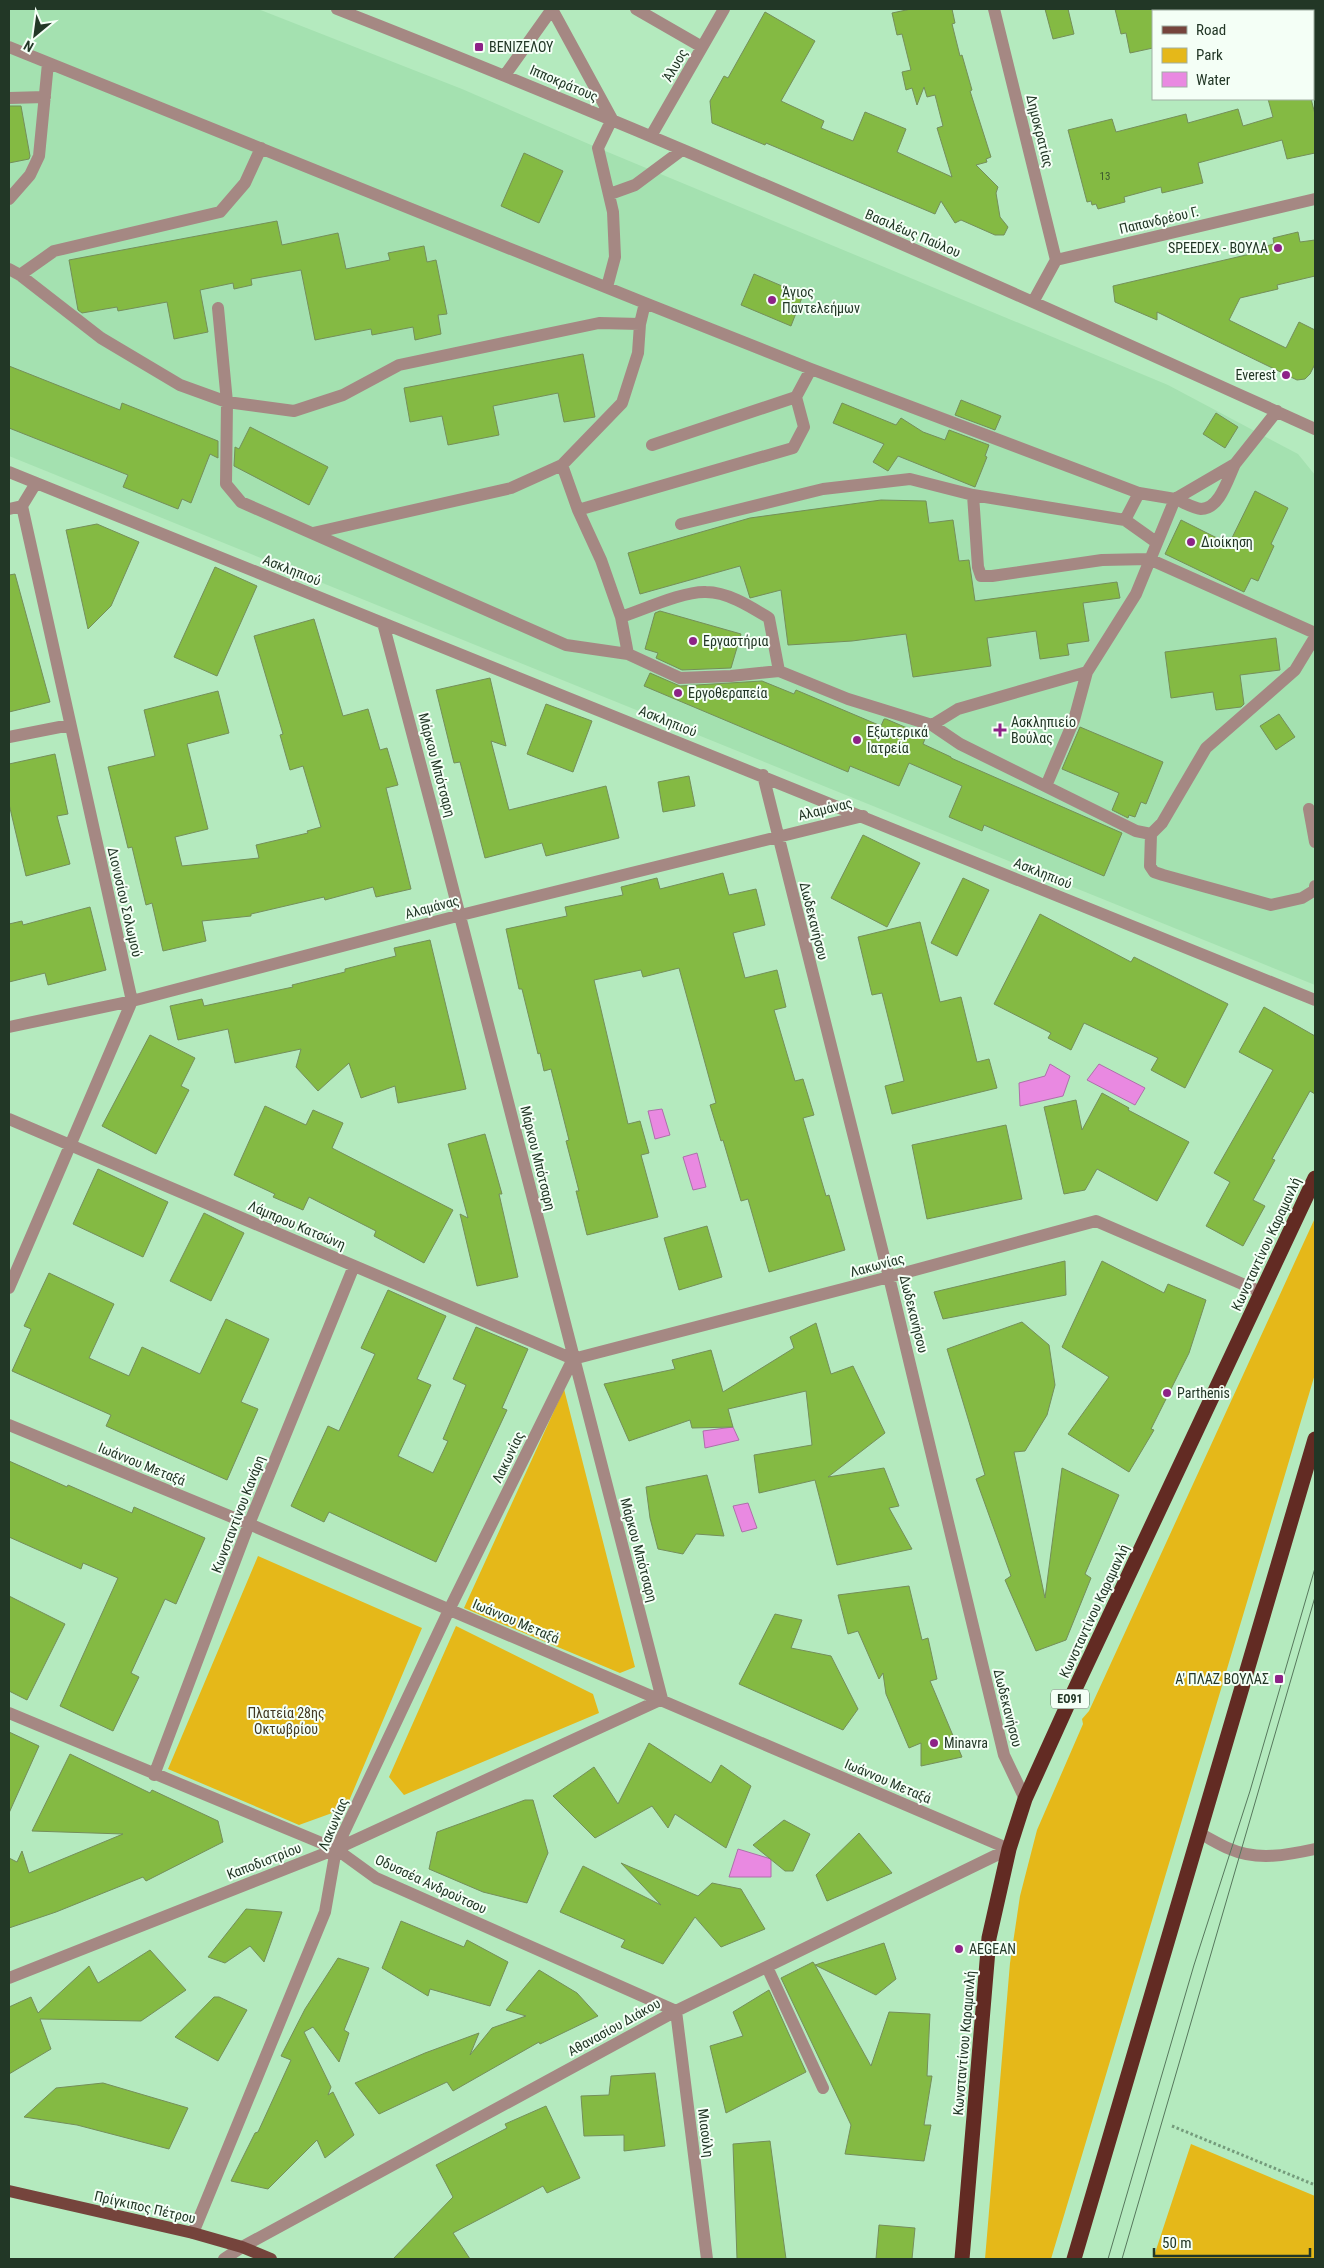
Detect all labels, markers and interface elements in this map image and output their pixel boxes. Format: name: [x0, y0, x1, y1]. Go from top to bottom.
north arrow: [10, 10, 60, 60]
legend: [1152, 10, 1314, 100]
text: Road: [1196, 21, 1226, 39]
text: N: [21, 37, 36, 55]
place label: ΒΕΝΙΖΕΛΟΥ: [489, 39, 554, 55]
marker: ΒΕΝΙΖΕΛΟΥ: [473, 41, 485, 53]
street label: Άλυος: [659, 46, 691, 84]
text: Park: [1196, 46, 1223, 64]
street label: Ιπποκράτους: [527, 61, 601, 105]
text: Water: [1196, 71, 1231, 89]
street label: Δημοκρατίας: [1023, 93, 1057, 169]
house number: 13: [1100, 170, 1110, 183]
street label: Παπανδρέου Γ.: [1118, 203, 1200, 237]
street label: Βασιλέως Παύλου: [863, 206, 963, 260]
place label: SPEEDEX - ΒΟΥΛΑ: [1168, 240, 1268, 256]
marker: SPEEDEX - ΒΟΥΛΑ: [1272, 242, 1284, 254]
place label: Άγιος Παντελεήμων: [782, 284, 860, 316]
marker: Άγιος Παντελεήμων: [766, 294, 778, 306]
place label: Everest: [1236, 367, 1276, 383]
marker: Everest: [1280, 369, 1292, 381]
place label: Διοίκηση: [1201, 534, 1253, 550]
marker: Διοίκηση: [1185, 536, 1197, 548]
street label: Ασκληπιού: [261, 551, 323, 589]
place label: Εργαστήρια: [703, 633, 768, 649]
marker: Εργαστήρια: [687, 635, 699, 647]
place label: Εργοθεραπεία: [688, 685, 768, 701]
marker: Εργοθεραπεία: [672, 687, 684, 699]
street label: Ασκληπιού: [637, 702, 699, 740]
street label: Μάρκου Μπότσαρη: [415, 711, 459, 819]
place label: Ασκληπιείο Βούλας: [1011, 714, 1076, 746]
marker: Ασκληπιείο Βούλας: [993, 723, 1007, 737]
place label: Εξωτερικά Ιατρεία: [867, 724, 928, 756]
marker: Εξωτερικά Ιατρεία: [851, 734, 863, 746]
street label: Αλαμάνας: [796, 795, 854, 823]
street label: Διονυσίου Σολωμού: [105, 846, 145, 959]
street label: Ασκληπιού: [1012, 854, 1074, 892]
street label: Δωδεκανήσου: [797, 880, 831, 962]
street label: Αλαμάνας: [403, 892, 461, 922]
street label: Μάρκου Μπότσαρη: [517, 1104, 559, 1212]
street label: Κωνσταντίνου Καραμανλή: [1228, 1175, 1304, 1313]
street label: Λάμπρου Κατσώνη: [246, 1197, 348, 1253]
street label: Λακωνίας: [848, 1250, 906, 1280]
street label: Δωδεκανήσου: [897, 1273, 931, 1355]
place label: Parthenis: [1177, 1385, 1230, 1401]
marker: Parthenis: [1161, 1387, 1173, 1399]
street label: Λακωνίας: [489, 1429, 527, 1485]
street label: Ιωάννου Μεταξά: [96, 1439, 188, 1489]
street label: Κωνσταντίνου Κανάρη: [208, 1453, 268, 1575]
street label: Μάρκου Μπότσαρη: [617, 1496, 661, 1604]
street label: Κωνσταντίνου Καραμανλή: [1056, 1542, 1132, 1680]
street label: Ιωάννου Μεταξά: [470, 1596, 562, 1646]
street label: Δωδεκανήσου: [991, 1667, 1025, 1749]
place label: Α' ΠΛΑΖ ΒΟΥΛΑΣ: [1175, 1671, 1269, 1687]
marker: Α' ΠΛΑΖ ΒΟΥΛΑΣ: [1273, 1673, 1285, 1685]
road number: ΕΟ91: [1051, 1690, 1089, 1708]
park label: Πλατεία 28ης Οκτωβρίου: [247, 1705, 325, 1737]
place label: Minavra: [944, 1735, 988, 1751]
marker: Minavra: [928, 1737, 940, 1749]
street label: Ιωάννου Μεταξά: [842, 1756, 934, 1806]
street label: Λακωνίας: [315, 1795, 351, 1853]
street label: Καποδιστρίου: [225, 1839, 304, 1882]
street label: Οδυσσέα Ανδρούτσου: [373, 1851, 490, 1917]
place label: AEGEAN: [969, 1941, 1016, 1957]
marker: AEGEAN: [953, 1943, 965, 1955]
street label: Κωνσταντίνου Καραμανλή: [950, 1970, 978, 2116]
street label: Αθανασίου Διάκου: [565, 1995, 663, 2059]
street label: Μιαούλη: [695, 2108, 717, 2158]
street label: Πρίγκιπος Πέτρου: [93, 2188, 198, 2227]
scale bar: [1154, 2226, 1310, 2258]
text: 50 m: [1162, 2234, 1192, 2252]

